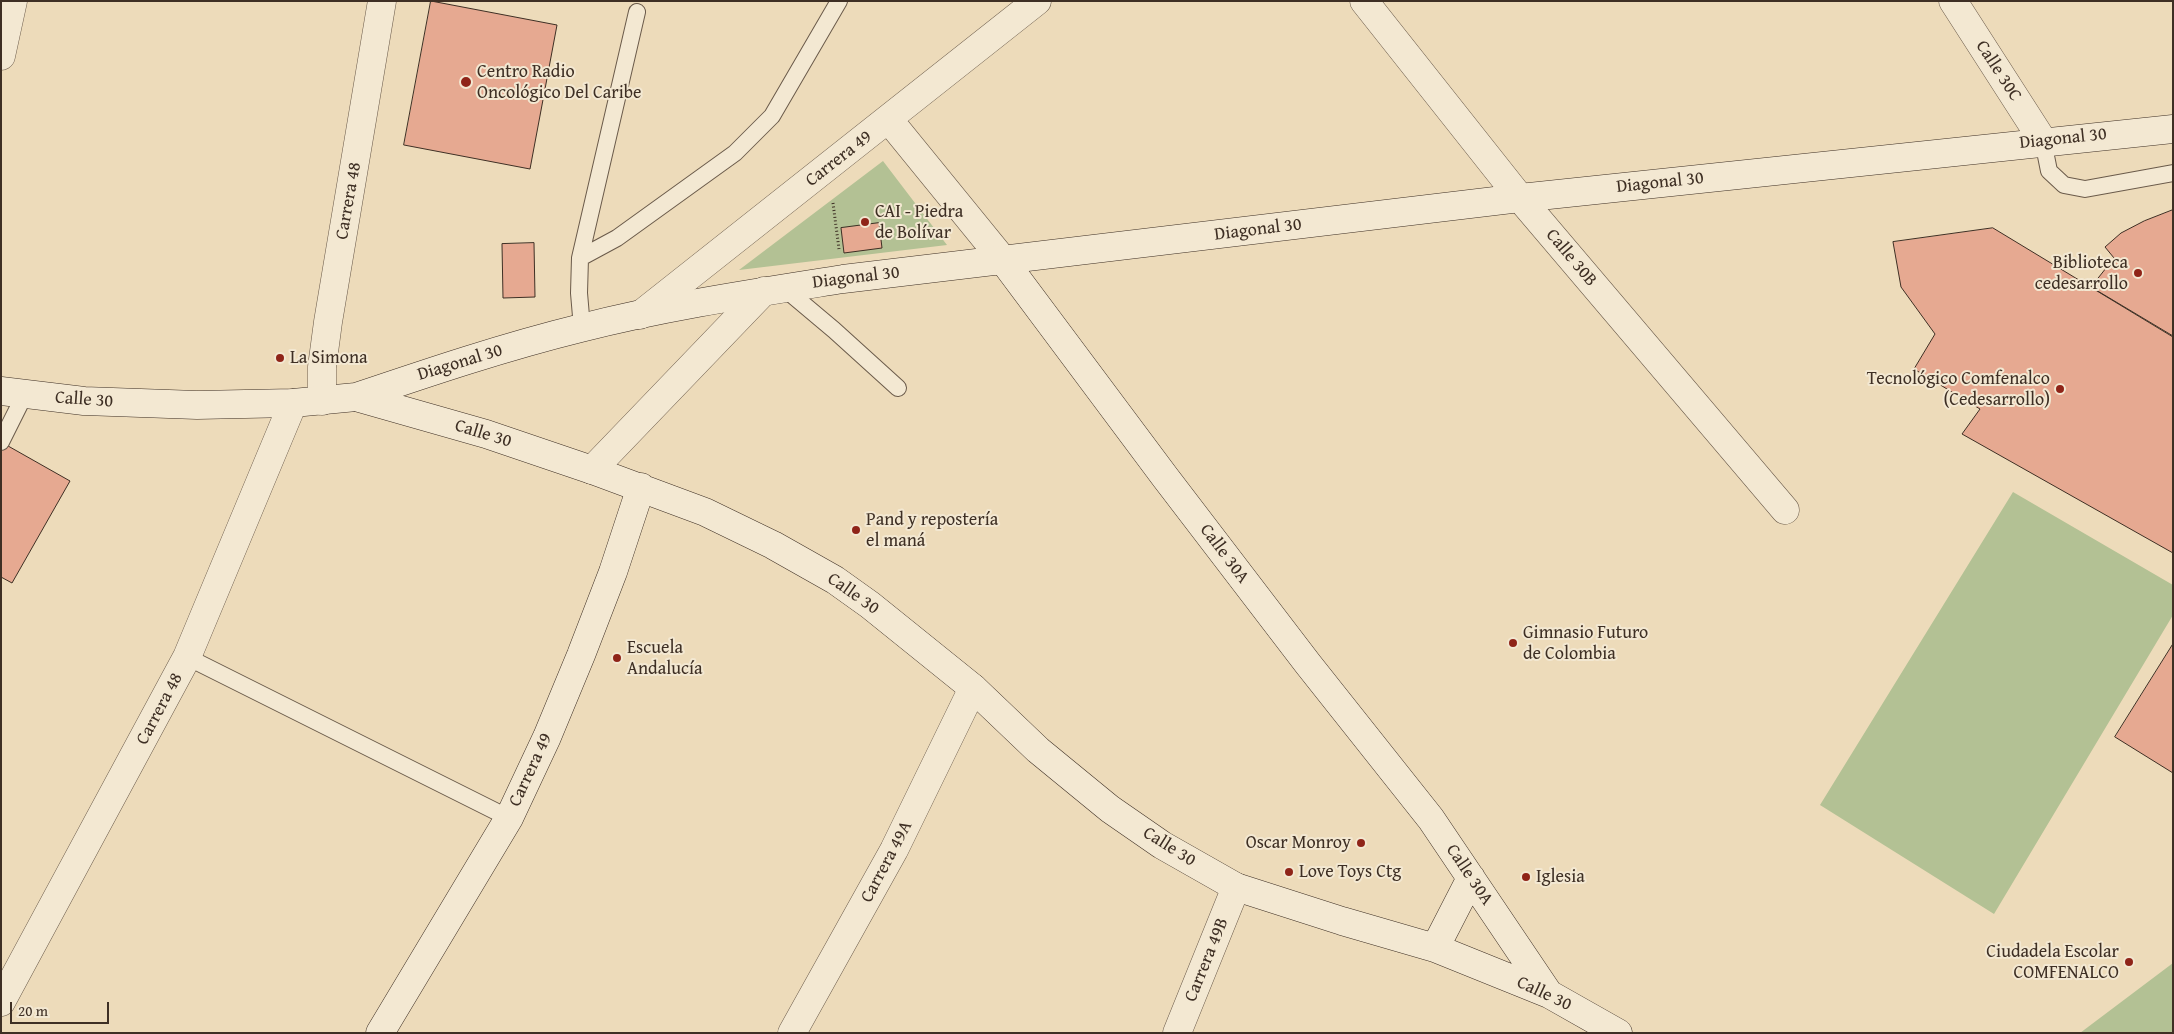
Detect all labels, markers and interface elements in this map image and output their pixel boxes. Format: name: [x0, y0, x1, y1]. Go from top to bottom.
street label: Calle 30C: [1970, 37, 2026, 105]
place label: Centro Radio Oncológico Del Caribe: [477, 61, 642, 104]
marker: Centro Radio Oncológico Del Caribe: [459, 75, 473, 89]
street label: Diagonal 30: [2018, 124, 2108, 154]
street label: Carrera 49: [801, 126, 877, 192]
street label: Carrera 48: [332, 161, 366, 241]
street label: Diagonal 30: [1615, 168, 1705, 198]
place label: CAI - Piedra de Bolívar: [875, 201, 963, 243]
street label: Diagonal 30: [1213, 214, 1303, 246]
marker: CAI - Piedra de Bolívar: [859, 216, 871, 228]
street label: Calle 30B: [1541, 225, 1601, 291]
place label: Biblioteca cedesarrollo: [2035, 252, 2128, 294]
street label: Diagonal 30: [811, 262, 901, 294]
marker: Biblioteca cedesarrollo: [2132, 267, 2144, 279]
street label: Diagonal 30: [415, 340, 505, 386]
place label: La Simona: [290, 347, 368, 369]
marker: La Simona: [274, 352, 286, 364]
place label: Tecnológico Comfenalco (Cedesarrollo): [1867, 368, 2050, 410]
marker: Tecnológico Comfenalco (Cedesarrollo): [2054, 383, 2066, 395]
street label: Calle 30: [54, 387, 114, 413]
street label: Calle 30: [452, 415, 514, 453]
place label: Pand y repostería el maná: [866, 509, 998, 552]
street label: Calle 30A: [1195, 520, 1253, 588]
marker: Pand y repostería el maná: [850, 524, 862, 536]
street label: Calle 30: [823, 568, 883, 620]
place label: Gimnasio Futuro de Colombia: [1523, 622, 1648, 664]
place label: Escuela Andalucía: [627, 637, 702, 680]
marker: Gimnasio Futuro de Colombia: [1507, 637, 1519, 649]
marker: Escuela Andalucía: [611, 652, 623, 664]
street label: Carrera 48: [132, 669, 188, 749]
street label: Carrera 49: [505, 730, 557, 810]
street label: Carrera 49A: [857, 818, 917, 906]
street label: Calle 30: [1139, 822, 1199, 872]
place label: Oscar Monroy: [1246, 832, 1351, 854]
marker: Oscar Monroy: [1355, 837, 1367, 849]
street label: Calle 30A: [1441, 840, 1497, 910]
place label: Love Toys Ctg: [1299, 861, 1401, 883]
marker: Love Toys Ctg: [1283, 866, 1295, 878]
place label: Iglesia: [1536, 866, 1585, 888]
marker: Iglesia: [1520, 871, 1532, 883]
street label: Carrera 49B: [1180, 915, 1234, 1005]
place label: Ciudadela Escolar COMFENALCO: [1986, 941, 2119, 984]
marker: Ciudadela Escolar COMFENALCO: [2123, 956, 2135, 968]
street label: Calle 30: [1513, 972, 1575, 1016]
scale bar: [12, 992, 111, 1024]
text: 20 m: [18, 1000, 48, 1021]

